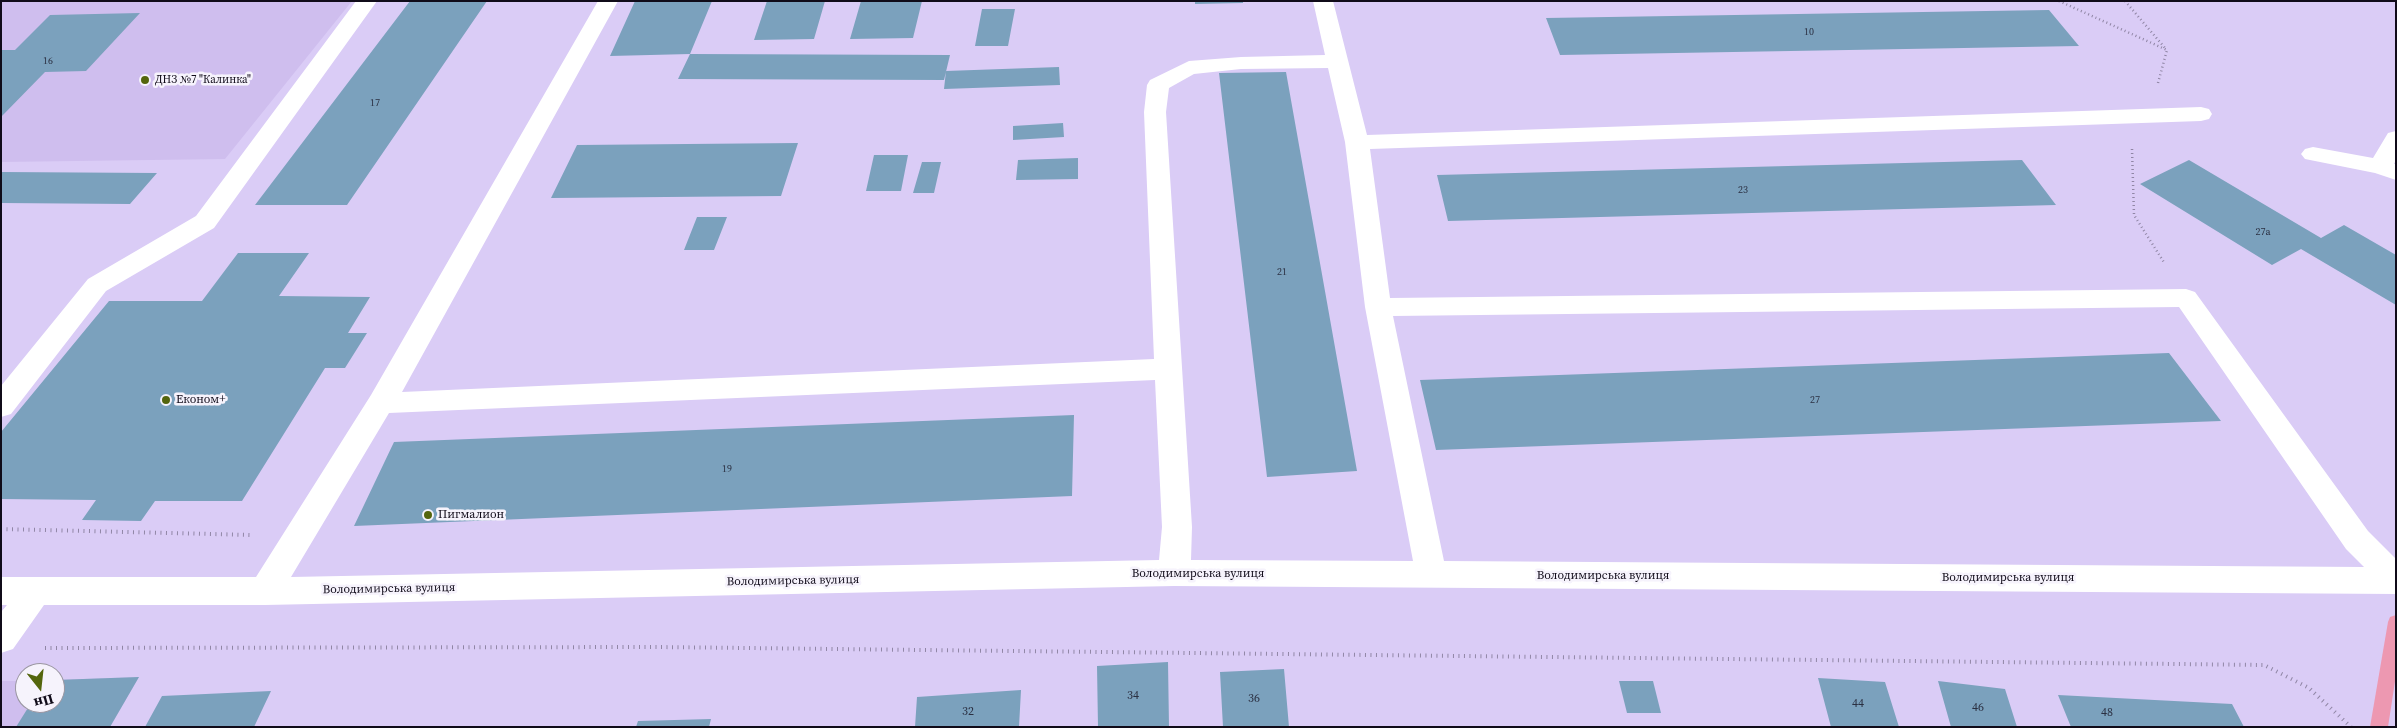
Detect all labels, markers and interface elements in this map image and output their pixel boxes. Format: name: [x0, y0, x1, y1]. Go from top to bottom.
house number: 10: [1804, 26, 1814, 38]
house number: 16: [43, 55, 53, 67]
place label: ДНЗ №7 "Калинка": [155, 73, 251, 87]
marker: ДНЗ №7 "Калинка": [139, 74, 151, 86]
house number: 17: [370, 97, 380, 109]
house number: 23: [1738, 184, 1748, 196]
house number: 27а: [2255, 226, 2271, 238]
house number: 21: [1277, 266, 1287, 278]
place label: Економ+: [176, 393, 226, 407]
marker: Економ+: [160, 394, 172, 406]
house number: 27: [1810, 394, 1820, 406]
house number: 19: [722, 463, 732, 475]
place label: Пигмалион: [438, 508, 504, 522]
marker: Пигмалион: [422, 509, 434, 521]
street label: Володимирська вулиця: [1132, 567, 1264, 581]
street label: Володимирська вулиця: [1537, 569, 1669, 583]
street label: Володимирська вулиця: [1942, 571, 2074, 585]
street label: Володимирська вулиця: [727, 573, 859, 589]
street label: Володимирська вулиця: [323, 581, 455, 597]
north arrow: [15, 663, 65, 713]
text: Пн: [32, 689, 56, 714]
house number: 34: [1127, 689, 1139, 703]
house number: 36: [1248, 692, 1260, 706]
house number: 44: [1852, 697, 1864, 711]
house number: 46: [1972, 701, 1984, 715]
house number: 32: [962, 705, 974, 719]
house number: 48: [2101, 706, 2113, 720]

